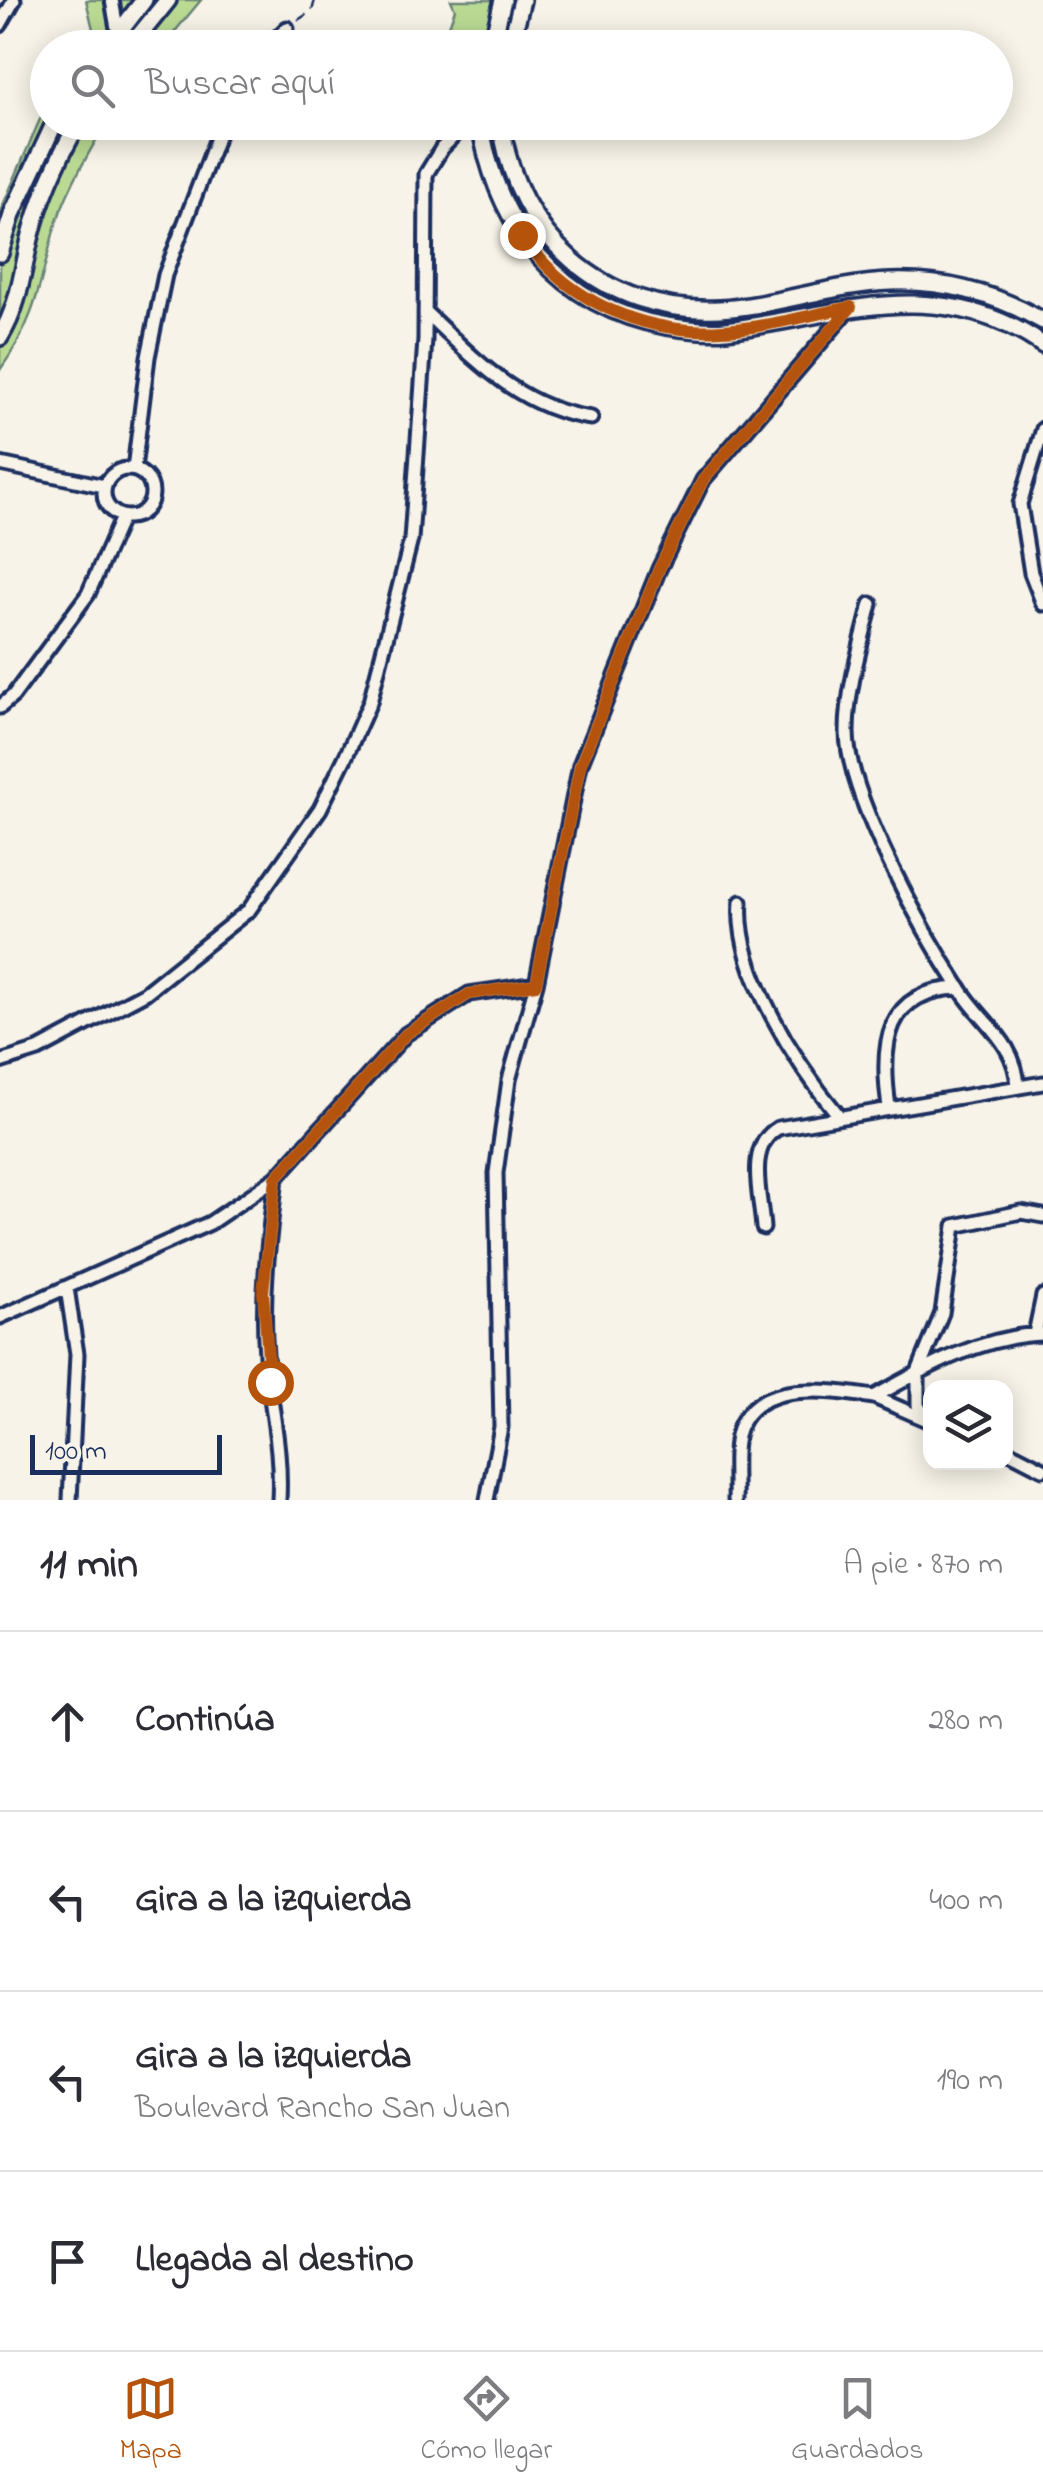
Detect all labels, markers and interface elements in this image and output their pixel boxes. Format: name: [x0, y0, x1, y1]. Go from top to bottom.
search box: [30, 30, 1013, 140]
text: Buscar aquí: [145, 57, 335, 113]
icon: search: [65, 58, 120, 113]
route end: [500, 213, 546, 259]
route start: [248, 1360, 294, 1406]
map controls: [923, 1380, 1013, 1470]
button: layers: [923, 1380, 1013, 1470]
scale bar: [30, 1430, 222, 1474]
text: 100 m: [45, 1432, 107, 1473]
text: 11 min: [40, 1535, 138, 1596]
text: A pie · 870 m: [843, 1542, 1003, 1589]
text: Continúa: [135, 1693, 275, 1749]
icon: ahead: [40, 1694, 95, 1749]
text: 280 m: [928, 1698, 1003, 1745]
text: Gira a la izquierda: [135, 1873, 412, 1929]
icon: left: [40, 1874, 95, 1929]
text: 400 m: [929, 1878, 1003, 1925]
text: Gira a la izquierda: [135, 2030, 412, 2086]
icon: left: [40, 2054, 95, 2109]
text: 190 m: [937, 2058, 1003, 2105]
text: Boulevard Rancho San Juan: [135, 2086, 510, 2133]
text: Llegada al destino: [135, 2233, 414, 2289]
icon: arrive: [40, 2234, 95, 2289]
tab: Mapa: [119, 2371, 182, 2472]
tab: Cómo llegar: [421, 2371, 552, 2472]
tab: Guardados: [791, 2371, 924, 2472]

